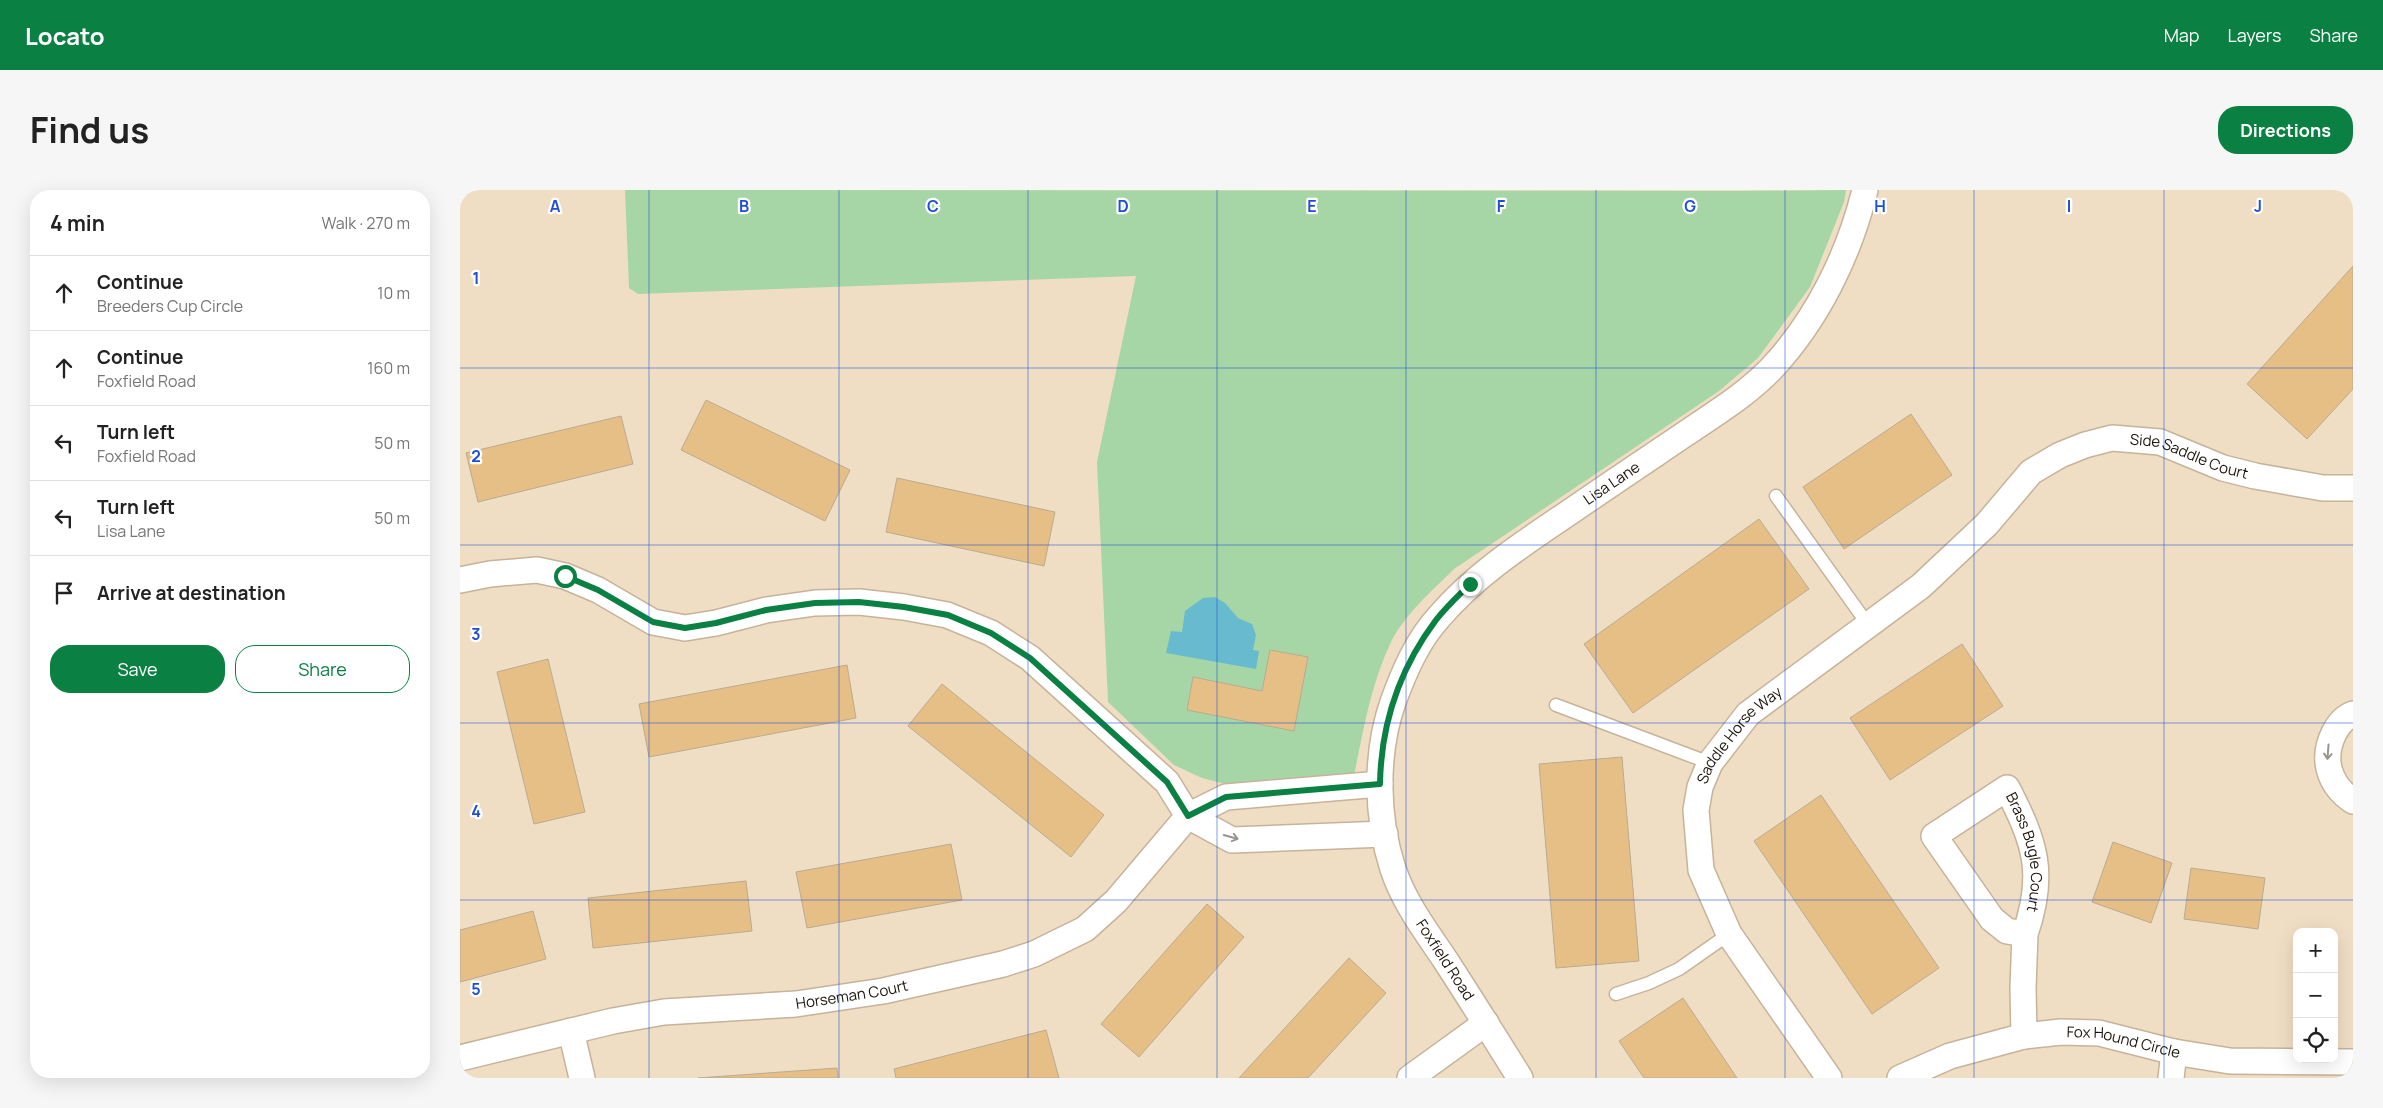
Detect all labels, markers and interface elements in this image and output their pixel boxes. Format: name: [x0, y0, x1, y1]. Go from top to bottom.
text: Locato: [25, 19, 105, 52]
text: Map: [2164, 23, 2199, 47]
text: Layers: [2227, 23, 2281, 47]
text: Share: [2309, 23, 2358, 47]
text: Find us: [30, 106, 149, 154]
button: Directions: [2218, 106, 2353, 154]
text: A: [550, 195, 561, 217]
text: B: [739, 195, 749, 217]
text: C: [927, 195, 939, 217]
text: D: [1117, 195, 1129, 217]
text: E: [1307, 195, 1317, 217]
text: F: [1497, 195, 1506, 217]
text: G: [1684, 195, 1696, 217]
text: H: [1874, 195, 1886, 217]
text: I: [2067, 195, 2071, 217]
text: J: [2254, 195, 2262, 217]
text: 4 min: [50, 209, 105, 237]
text: Walk · 270 m: [321, 212, 410, 234]
text: 1: [472, 267, 480, 289]
text: Continue: [97, 269, 183, 295]
icon: ahead: [50, 279, 78, 307]
text: 10 m: [377, 282, 410, 304]
text: Breeders Cup Circle: [97, 295, 243, 317]
text: Continue: [97, 344, 183, 370]
icon: ahead: [50, 354, 78, 382]
text: 160 m: [367, 357, 410, 379]
text: Foxfield Road: [97, 370, 196, 392]
text: Turn left: [97, 419, 175, 445]
icon: left: [50, 429, 78, 457]
street label: Side Saddle Court: [2129, 429, 2251, 484]
text: 50 m: [374, 432, 410, 454]
text: Foxfield Road: [97, 445, 196, 467]
text: 2: [471, 445, 481, 467]
street label: Lisa Lane: [1579, 456, 1644, 510]
text: Turn left: [97, 494, 175, 520]
icon: left: [50, 504, 78, 532]
text: 50 m: [374, 507, 410, 529]
text: Lisa Lane: [97, 520, 165, 542]
route start: [554, 565, 577, 588]
route end: [1459, 573, 1482, 596]
icon: arrive: [50, 579, 78, 607]
text: Arrive at destination: [97, 580, 286, 606]
text: 3: [471, 623, 481, 645]
button: Save: [50, 645, 225, 693]
button: Share: [235, 645, 410, 693]
street label: Saddle Horse Way: [1692, 681, 1786, 787]
one-way arrow: [2323, 744, 2333, 760]
street label: Brass Bugle Court: [2001, 789, 2047, 914]
text: 4: [471, 800, 481, 822]
one-way arrow: [1223, 833, 1239, 843]
street label: Foxfield Road: [1411, 915, 1479, 1004]
map controls: [2293, 928, 2338, 1063]
button: +: [2293, 928, 2338, 973]
button: −: [2293, 973, 2338, 1018]
street label: Horseman Court: [794, 975, 910, 1014]
text: 5: [471, 978, 481, 1000]
button: locate: [2293, 1018, 2338, 1063]
street label: Fox Hound Circle: [2066, 1021, 2182, 1063]

